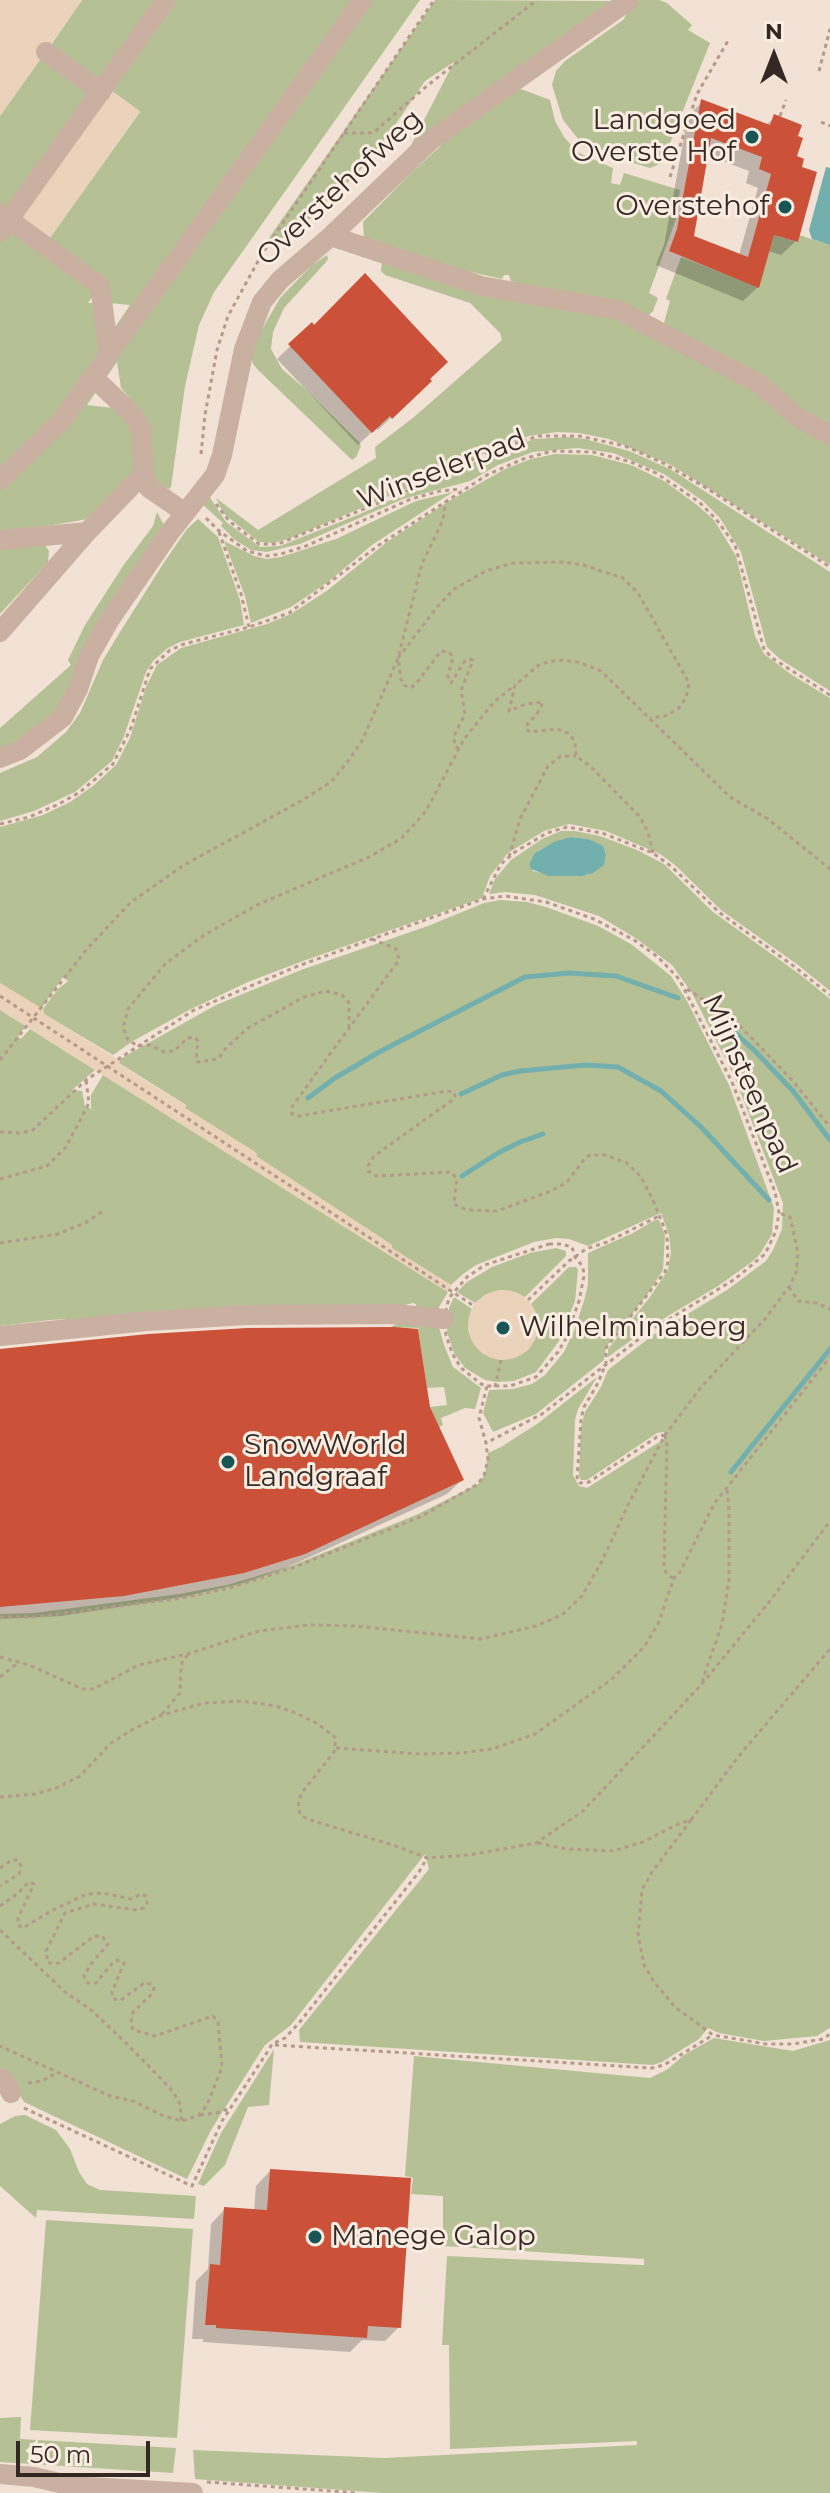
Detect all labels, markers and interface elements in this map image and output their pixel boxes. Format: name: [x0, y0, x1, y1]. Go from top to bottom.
north arrow: [734, 16, 814, 96]
text: N: [765, 18, 783, 45]
street label: Overstehofweg: [250, 103, 430, 273]
place label: Landgoed Overste Hof: [571, 104, 736, 170]
marker: Landgoed Overste Hof: [743, 128, 761, 146]
place label: Overstehof: [615, 190, 769, 224]
marker: Overstehof: [776, 198, 794, 216]
street label: Winselerpad: [353, 423, 531, 517]
street label: Mijnsteenpad: [694, 989, 804, 1179]
place label: Wilhelminaberg: [519, 1311, 747, 1345]
marker: Wilhelminaberg: [494, 1319, 512, 1337]
place label: SnowWorld Landgraaf: [244, 1429, 407, 1495]
marker: SnowWorld Landgraaf: [219, 1453, 237, 1471]
place label: Manege Galop: [331, 2220, 536, 2254]
marker: Manege Galop: [306, 2228, 324, 2246]
scale bar: [20, 2425, 154, 2475]
text: 50 m: [30, 2440, 91, 2469]

